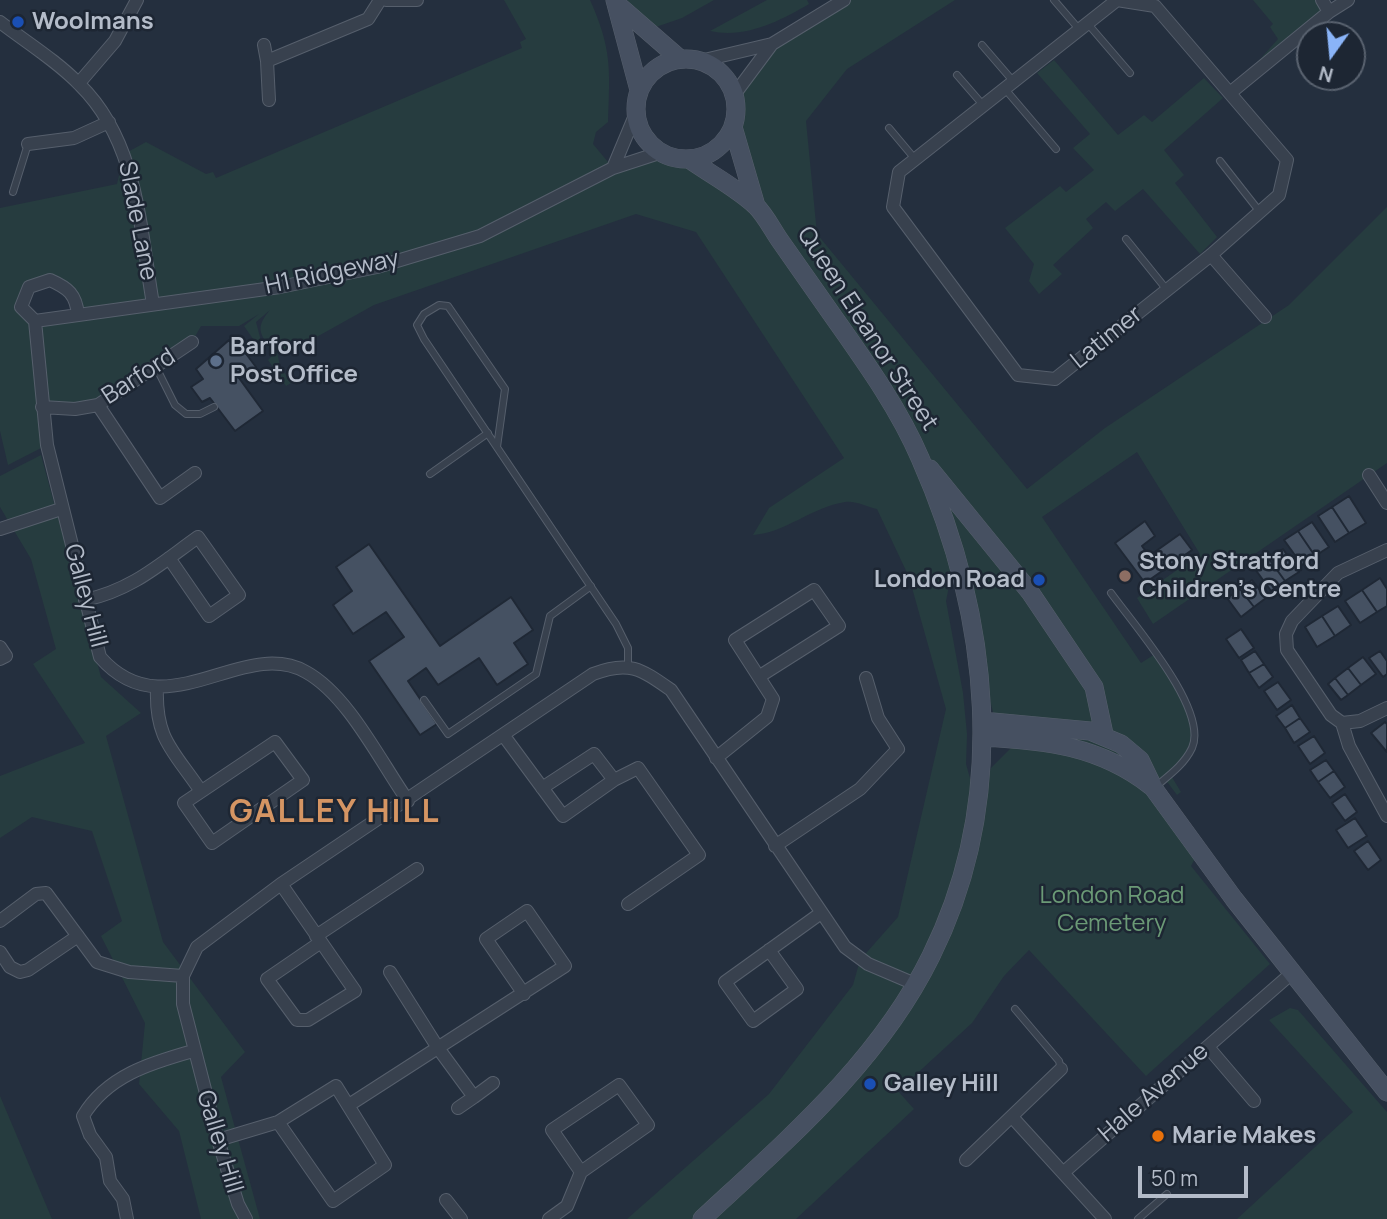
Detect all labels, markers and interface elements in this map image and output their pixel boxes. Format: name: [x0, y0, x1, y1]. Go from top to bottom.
place label: Woolmans: [32, 8, 154, 36]
marker: Woolmans: [10, 14, 26, 30]
north arrow: [1296, 21, 1366, 91]
text: N: [1316, 60, 1336, 89]
street label: Slade Lane: [111, 159, 163, 283]
street label: Queen Eleanor Street: [790, 222, 944, 436]
street label: H1 Ridgeway: [262, 245, 402, 301]
street label: Latimer: [1065, 300, 1149, 376]
place label: Barford Post Office: [230, 333, 358, 389]
street label: Barford: [97, 343, 181, 411]
marker: Barford Post Office: [208, 353, 224, 369]
street label: Galley Hill: [57, 541, 113, 651]
place label: Stony Stratford Children’s Centre: [1139, 548, 1341, 604]
place label: London Road: [874, 566, 1025, 594]
marker: Stony Stratford Children’s Centre: [1117, 568, 1133, 584]
marker: London Road: [1031, 572, 1047, 588]
district label: GALLEY HILL: [231, 794, 439, 832]
park label: London Road Cemetery: [1040, 882, 1184, 938]
street label: Hale Avenue: [1093, 1037, 1215, 1149]
place label: Galley Hill: [884, 1070, 999, 1098]
marker: Galley Hill: [862, 1076, 878, 1092]
street label: Galley Hill: [190, 1087, 248, 1197]
place label: Marie Makes: [1172, 1122, 1316, 1150]
marker: Marie Makes: [1150, 1128, 1166, 1144]
scale bar: [1142, 1152, 1252, 1196]
text: 50 m: [1151, 1164, 1198, 1192]

